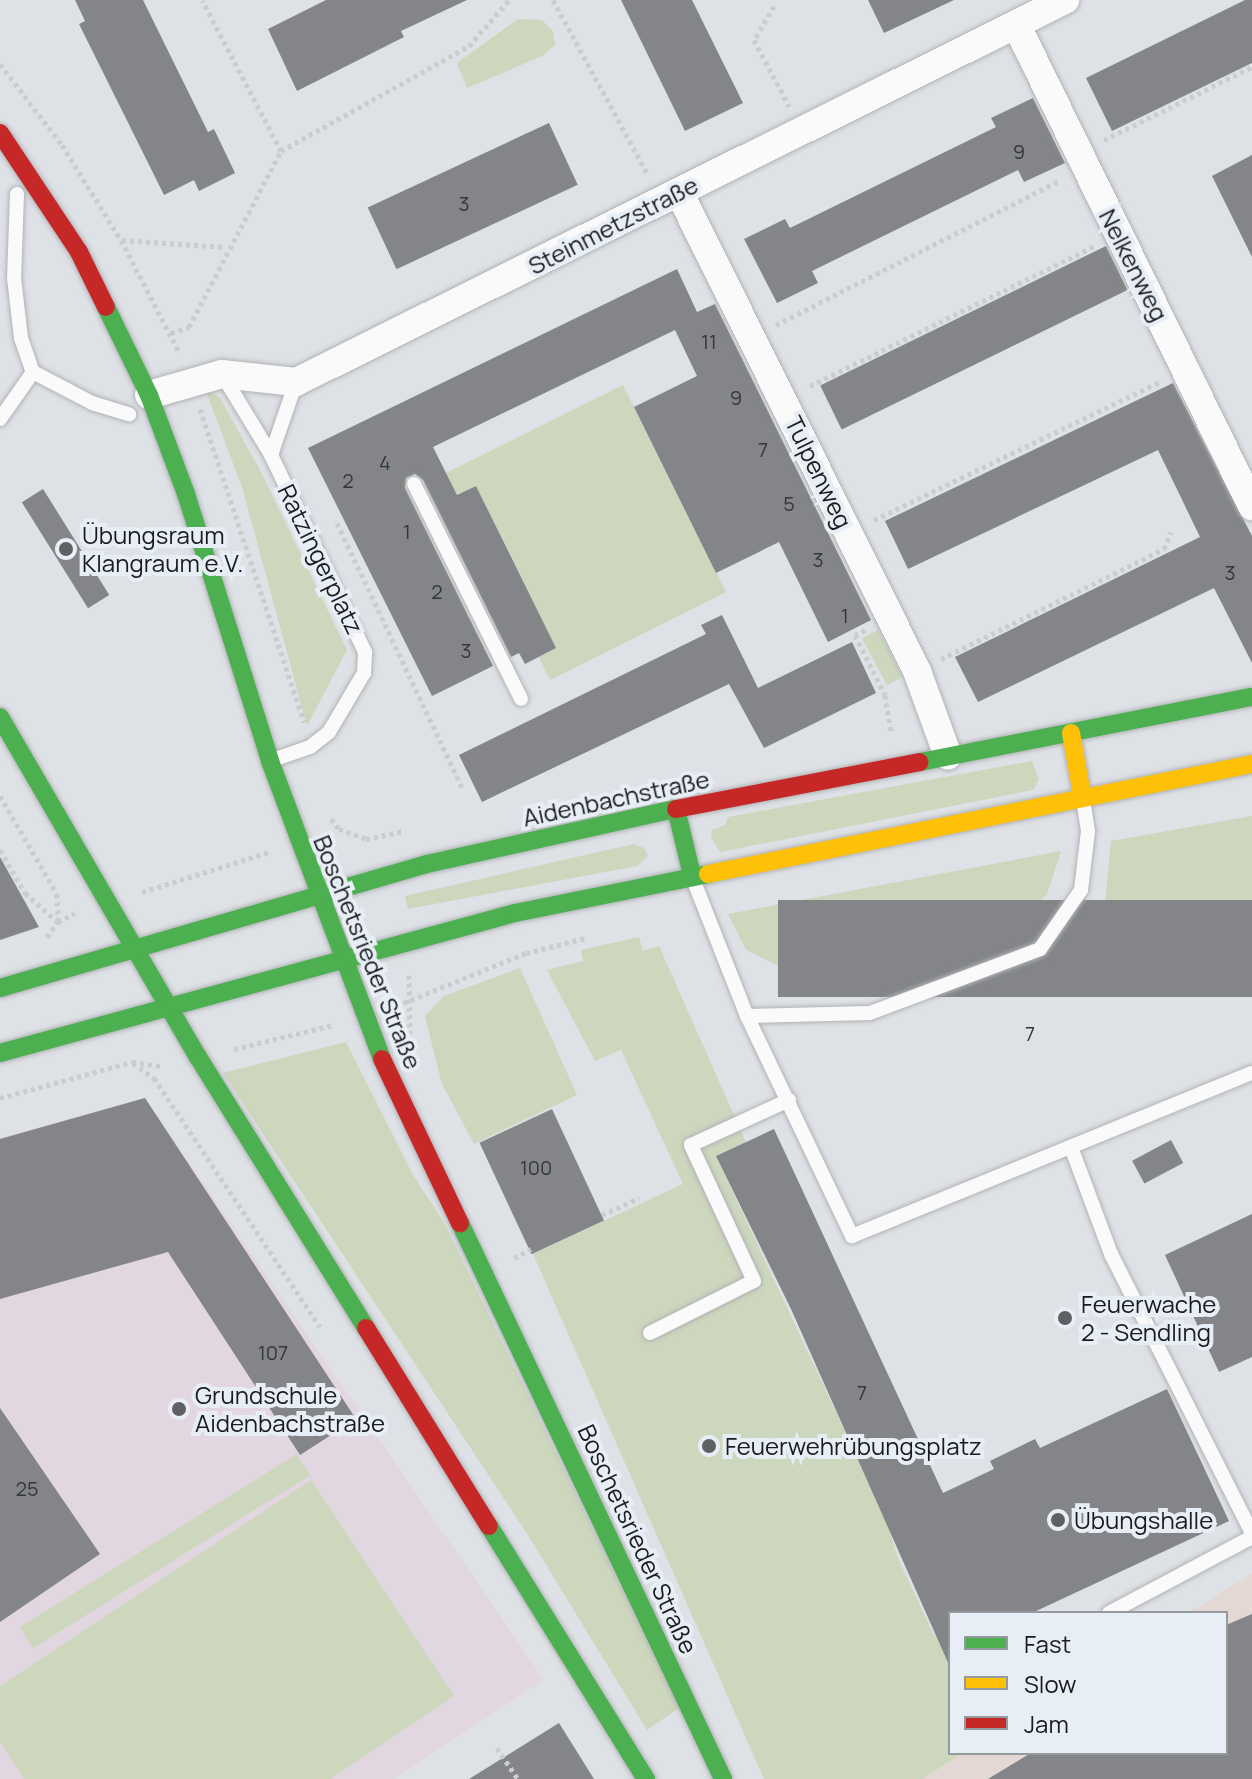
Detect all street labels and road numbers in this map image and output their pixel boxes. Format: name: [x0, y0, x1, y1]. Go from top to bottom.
street label: Steinmetzstraße: [523, 170, 703, 280]
street label: Nelkenweg: [1094, 204, 1174, 326]
street label: Tulpenweg: [779, 411, 859, 533]
street label: Ratzingerplatz: [272, 479, 370, 639]
street label: Aidenbachstraße: [520, 764, 712, 832]
street label: Boschetsrieder Straße: [308, 831, 428, 1073]
street label: Boschetsrieder Straße: [572, 1420, 704, 1658]

